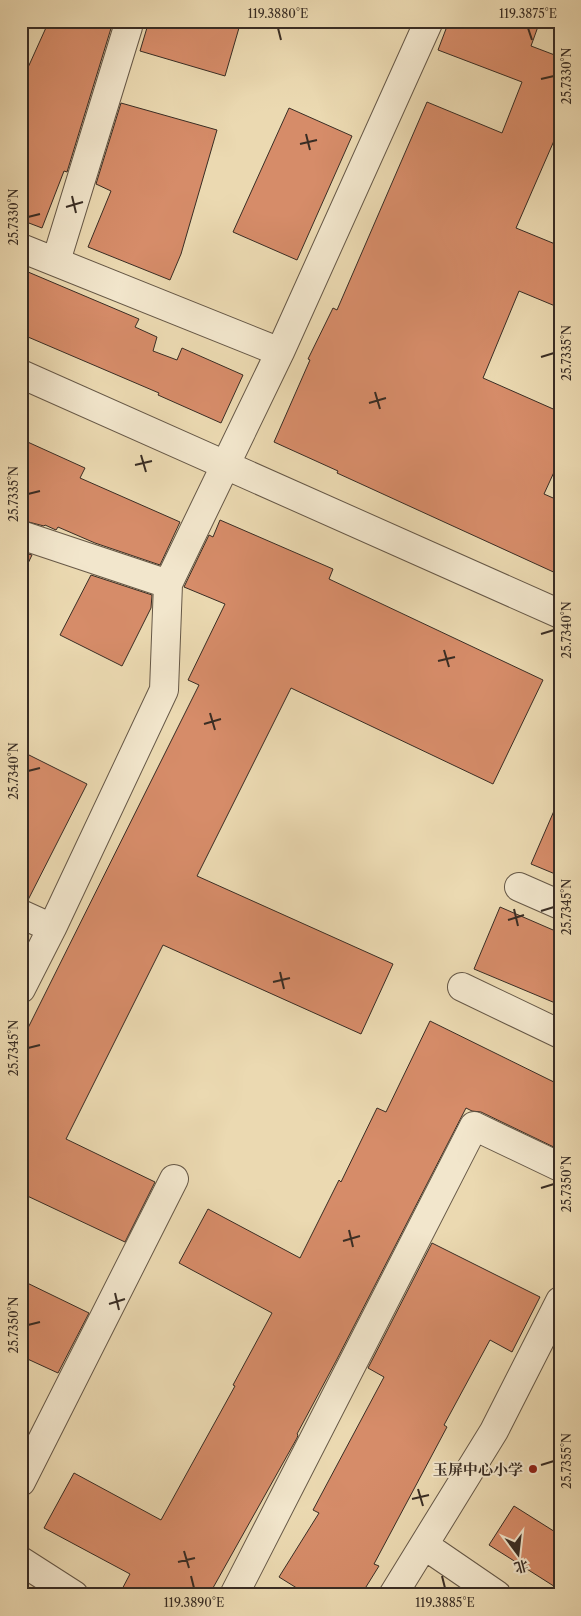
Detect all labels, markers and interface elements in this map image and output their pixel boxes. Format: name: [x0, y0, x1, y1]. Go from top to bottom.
text: 119.3880°E: [248, 6, 308, 21]
text: 119.3875°E: [499, 6, 557, 21]
text: 25.7330°N: [559, 47, 574, 105]
text: 25.7330°N: [6, 188, 21, 246]
text: 25.7335°N: [559, 325, 574, 381]
text: 25.7335°N: [6, 466, 21, 522]
text: 25.7340°N: [559, 601, 574, 659]
text: 25.7340°N: [6, 742, 21, 800]
text: 25.7345°N: [559, 879, 574, 935]
text: 25.7345°N: [6, 1020, 21, 1076]
text: 25.7350°N: [559, 1155, 574, 1212]
text: 25.7350°N: [6, 1296, 21, 1353]
text: 25.7355°N: [559, 1433, 574, 1489]
place label: 玉屏中心小学: [433, 1460, 523, 1479]
marker: 玉屏中心小学: [527, 1463, 539, 1475]
north arrow: [494, 1528, 544, 1578]
text: 北: [512, 1556, 530, 1577]
text: 119.3890°E: [164, 1595, 224, 1610]
text: 119.3885°E: [415, 1595, 475, 1610]

